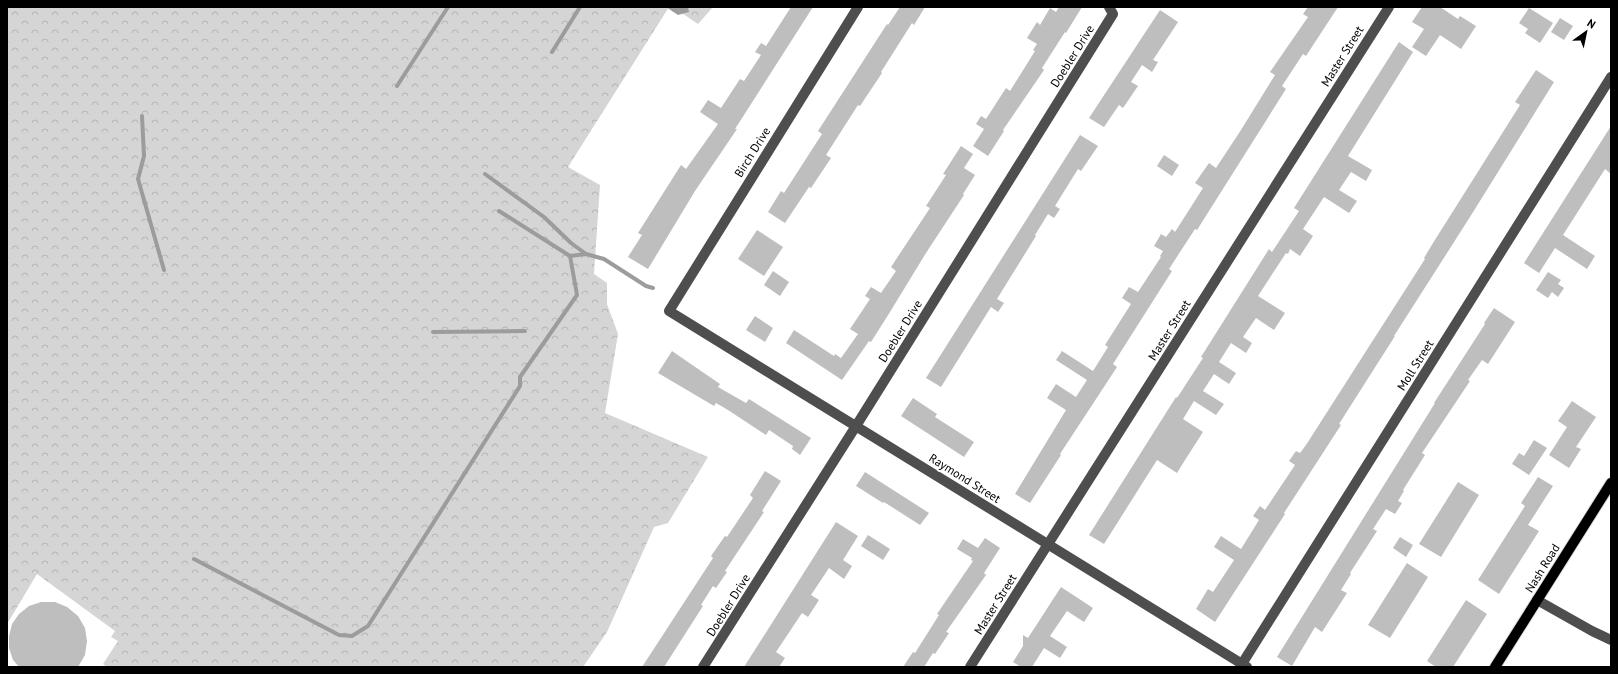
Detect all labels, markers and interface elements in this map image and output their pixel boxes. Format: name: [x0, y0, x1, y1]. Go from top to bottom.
north arrow: [1566, 12, 1606, 52]
text: N: [1585, 16, 1598, 31]
street label: Doebler Drive: [1047, 22, 1097, 90]
street label: Master Street: [1317, 23, 1367, 89]
street label: Birch Drive: [731, 124, 773, 180]
street label: Doebler Drive: [875, 297, 925, 365]
street label: Master Street: [1144, 297, 1194, 363]
street label: Moll Street: [1394, 337, 1436, 393]
street label: Raymond Street: [926, 450, 1004, 506]
street label: Nash Road: [1521, 541, 1563, 595]
street label: Doebler Drive: [703, 571, 753, 639]
street label: Master Street: [970, 571, 1020, 637]

